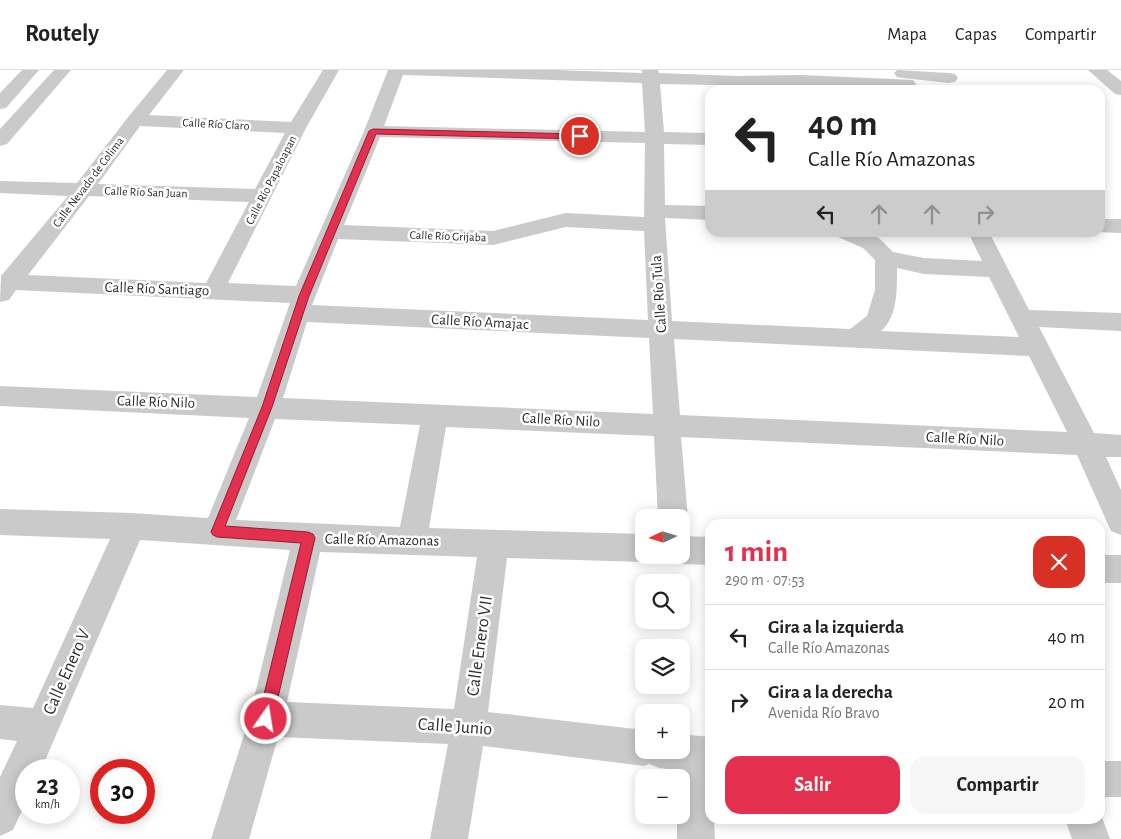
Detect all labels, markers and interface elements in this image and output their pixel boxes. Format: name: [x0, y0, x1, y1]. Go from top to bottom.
text: Routely: [25, 22, 99, 46]
text: Mapa: [887, 26, 927, 44]
text: Capas: [955, 26, 997, 44]
text: Compartir: [1025, 26, 1096, 44]
icon: left: [725, 105, 790, 170]
text: 40 m: [808, 107, 877, 142]
pin: [559, 115, 601, 157]
street label: Calle Río Claro: [182, 116, 250, 132]
icon: arrive: [566, 122, 594, 150]
street label: Calle Nevado de Colima: [50, 134, 126, 229]
street label: Calle Río Papaloapan: [243, 134, 299, 226]
text: Calle Río Amazonas: [808, 148, 975, 170]
street label: Calle Río San Juan: [104, 185, 188, 199]
icon: left: [812, 200, 840, 228]
icon: ahead: [865, 200, 893, 228]
icon: ahead: [918, 200, 946, 228]
icon: right: [971, 200, 999, 228]
street label: Calle Río Grijaba: [409, 229, 487, 244]
street label: Calle Río Tula: [649, 255, 669, 333]
street label: Calle Río Santiago: [104, 280, 210, 298]
street label: Calle Río Amajac: [431, 312, 529, 332]
street label: Calle Río Nilo: [117, 393, 195, 411]
street label: Calle Río Nilo: [522, 410, 600, 430]
street label: Calle Río Nilo: [926, 429, 1004, 449]
north arrow: [635, 509, 690, 564]
map controls: [635, 509, 690, 824]
street label: Calle Río Amazonas: [325, 532, 439, 548]
button: close: [1033, 536, 1085, 588]
text: 1 min: [725, 537, 788, 567]
text: 290 m · 07:53: [725, 572, 805, 588]
button: search: [635, 574, 690, 629]
street label: Calle Enero VII: [464, 595, 496, 697]
text: Gira a la izquierda: [768, 618, 904, 637]
icon: left: [725, 623, 753, 651]
street label: Calle Enero V: [40, 626, 94, 718]
text: 40 m: [1047, 628, 1085, 647]
button: layers: [635, 639, 690, 694]
text: Calle Río Amazonas: [768, 640, 890, 656]
text: Gira a la derecha: [768, 683, 893, 702]
icon: right: [725, 688, 753, 716]
position arrow: [239, 692, 291, 744]
text: 20 m: [1048, 693, 1085, 712]
button: +: [635, 704, 690, 759]
text: Avenida Río Bravo: [768, 705, 880, 721]
street label: Calle Junio: [417, 715, 493, 739]
button: Salir: [725, 756, 900, 814]
button: Compartir: [910, 756, 1085, 814]
speed limit sign: 30: [90, 759, 155, 824]
button: −: [635, 769, 690, 824]
text: 23: [36, 773, 59, 798]
text: km/h: [35, 798, 60, 810]

